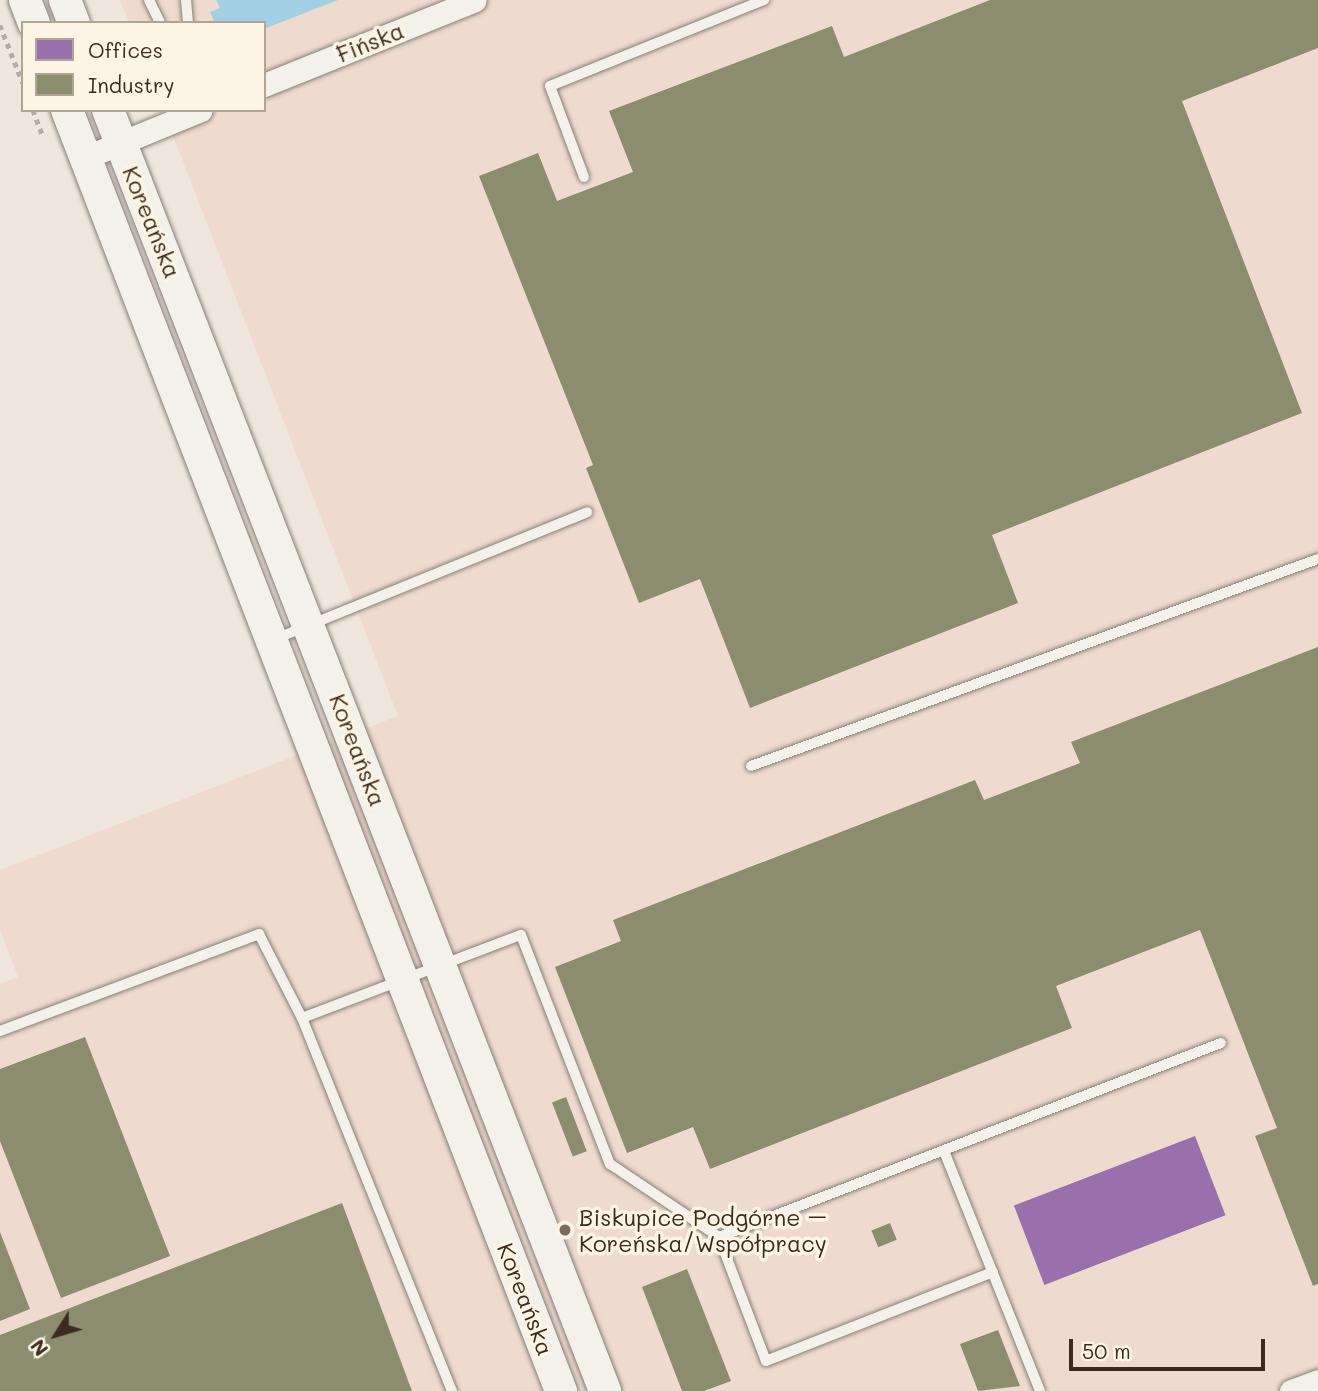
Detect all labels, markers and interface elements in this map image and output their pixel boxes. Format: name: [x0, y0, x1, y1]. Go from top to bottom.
street label: Fińska: [332, 16, 408, 68]
legend: [21, 21, 266, 112]
text: Offices: [88, 36, 163, 63]
text: Industry: [88, 71, 175, 98]
street label: Koreańska: [117, 162, 187, 282]
street label: Koreańska: [324, 690, 392, 810]
place label: Biskupice Podgórne – Koreńska/Współpracy: [579, 1203, 827, 1257]
marker: Biskupice Podgórne – Koreńska/Współpracy: [557, 1222, 573, 1238]
street label: Koreańska: [492, 1239, 560, 1359]
north arrow: [21, 1300, 91, 1370]
scale bar: [1073, 1324, 1269, 1368]
text: N: [25, 1335, 53, 1361]
text: 50 m: [1082, 1337, 1131, 1364]

